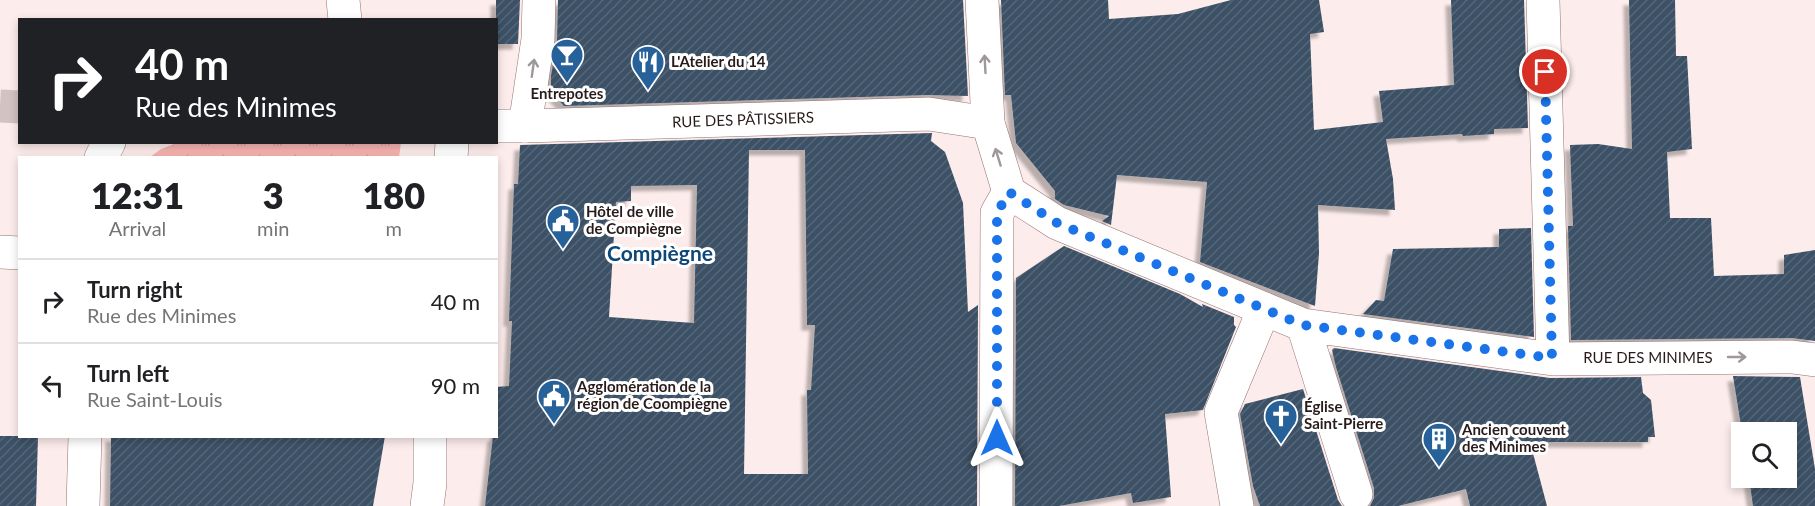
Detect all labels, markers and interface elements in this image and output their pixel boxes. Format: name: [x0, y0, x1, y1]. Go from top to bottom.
bar icon: Entrepotes: [549, 37, 585, 84]
text: 40 m: [135, 39, 229, 89]
icon: right: [36, 42, 114, 120]
restaurant icon: L'Atelier du 14: [630, 44, 666, 91]
pin: [1519, 46, 1570, 97]
place label: L'Atelier du 14: [671, 52, 766, 70]
one-way arrow: [980, 55, 991, 75]
icon: arrive: [1528, 55, 1561, 88]
one-way arrow: [528, 59, 539, 79]
place label: Entrepotes: [531, 84, 604, 102]
text: Rue des Minimes: [135, 90, 337, 123]
street label: RUE DES PÂTISSIERS: [672, 108, 814, 130]
one-way arrow: [992, 148, 1003, 167]
text: 12:31: [91, 173, 184, 217]
text: 3: [263, 173, 284, 217]
text: 180: [362, 173, 425, 217]
place label: Hôtel de ville de Compiègne: [586, 202, 682, 237]
public building icon: Hôtel de ville de Compiègne: [545, 203, 581, 250]
text: Arrival: [109, 216, 166, 240]
text: min: [257, 216, 289, 240]
text: m: [385, 216, 402, 240]
district label: Compiègne: [607, 240, 713, 265]
text: Turn right: [87, 276, 182, 303]
icon: right: [36, 285, 69, 318]
text: 40 m: [431, 288, 480, 315]
text: Rue des Minimes: [87, 303, 236, 327]
street label: RUE DES MINIMES: [1583, 348, 1713, 366]
one-way arrow: [1727, 352, 1747, 363]
text: Turn left: [87, 360, 169, 387]
icon: left: [36, 369, 69, 402]
text: 90 m: [431, 372, 480, 399]
place label: Agglomération de la région de Coompiègne: [576, 377, 727, 412]
public building icon: Agglomération de la région de Coompiègne: [536, 378, 572, 425]
text: Rue Saint-Louis: [87, 387, 223, 411]
place label: Église Saint-Pierre: [1304, 397, 1383, 432]
church icon: Église Saint-Pierre: [1263, 398, 1299, 445]
position arrow: [965, 406, 1029, 470]
place label: Ancien couvent des Minimes: [1461, 420, 1566, 455]
building icon: Ancien couvent des Minimes: [1421, 421, 1457, 468]
map controls: [1731, 422, 1797, 488]
button: search: [1731, 422, 1797, 488]

